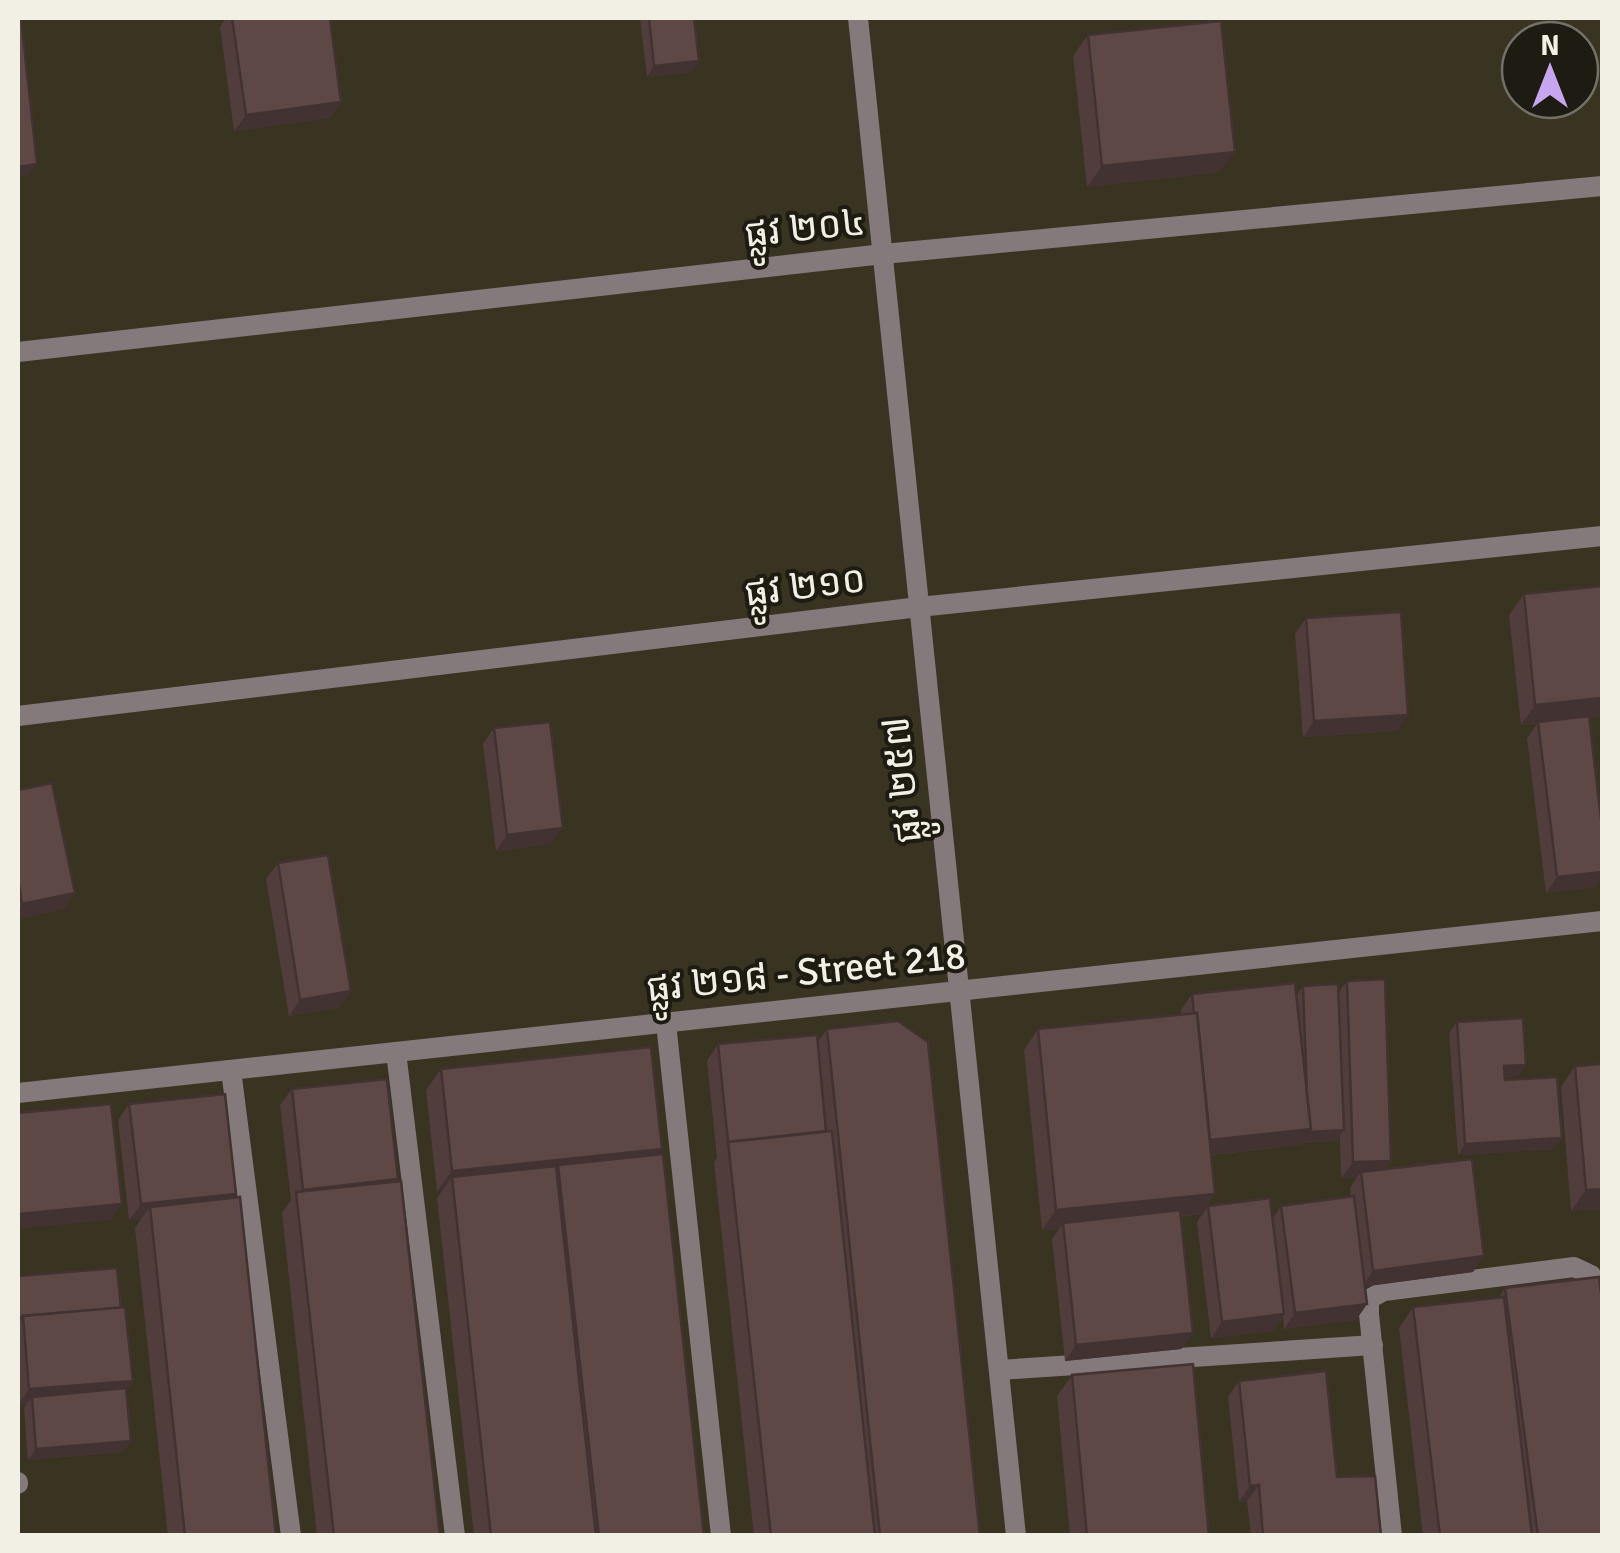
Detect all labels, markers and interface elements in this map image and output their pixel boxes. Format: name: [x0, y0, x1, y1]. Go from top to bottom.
north arrow: [1500, 20, 1600, 120]
text: N: [1540, 29, 1560, 63]
street label: ផ្លូវ ២០៤: [742, 198, 869, 267]
street label: ផ្លូវ ២១០: [742, 555, 869, 626]
street label: ផ្លូវ ២៥៧: [872, 713, 941, 846]
street label: ផ្លូវ ២១៨ - Street 218: [644, 932, 969, 1021]

